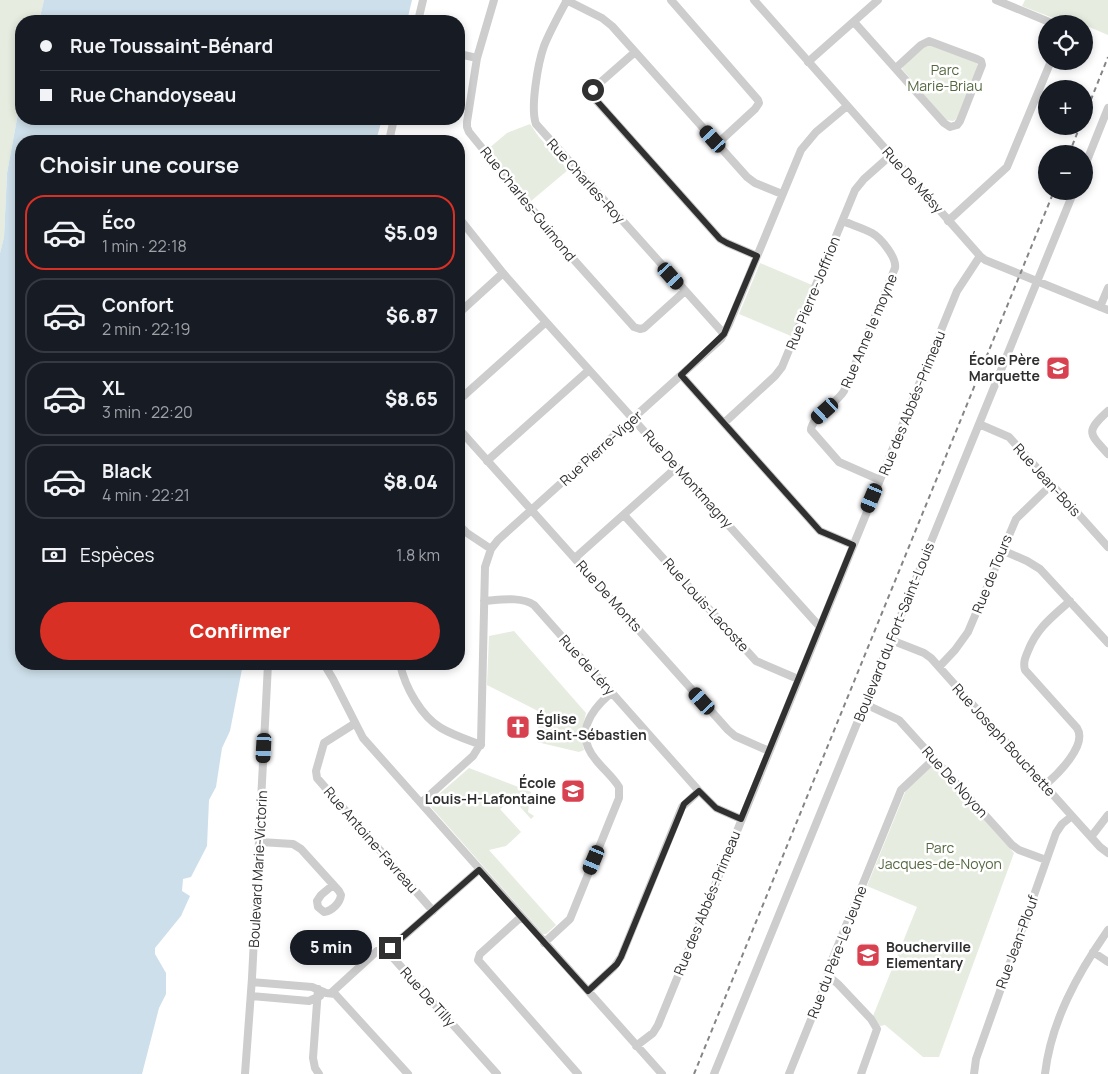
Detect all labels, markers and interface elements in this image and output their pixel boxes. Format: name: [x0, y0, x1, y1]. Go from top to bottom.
map controls: [1038, 15, 1093, 200]
button: locate: [1038, 15, 1093, 70]
text: Rue Toussaint-Bénard: [70, 33, 273, 59]
park label: Parc Marie-Briau: [908, 60, 982, 95]
route start: [582, 79, 604, 101]
button: +: [1038, 80, 1093, 135]
text: Rue Chandoyseau: [70, 82, 236, 108]
car: [697, 123, 728, 155]
street label: Rue Charles-Roy: [543, 134, 630, 228]
street label: Rue Charles-Guimond: [476, 142, 580, 265]
street label: Rue De Mésy: [879, 142, 949, 217]
button: −: [1038, 145, 1093, 200]
text: Choisir une course: [40, 150, 239, 180]
text: Éco: [102, 209, 136, 235]
icon: car: [42, 210, 87, 255]
text: $5.09: [384, 220, 438, 246]
street label: Rue Pierre-Joffrion: [781, 233, 844, 352]
text: 1 min · 22:18: [102, 235, 187, 257]
car: [655, 260, 686, 292]
street label: Rue Anne le moyne: [836, 271, 901, 391]
text: Confort: [102, 292, 174, 318]
icon: car: [42, 293, 87, 338]
text: $6.87: [386, 303, 438, 329]
text: 2 min · 22:19: [102, 318, 190, 340]
street label: Rue des Abbés-Primeau: [874, 328, 949, 478]
place label: École Père Marquette: [969, 350, 1040, 385]
school or university icon: École Père Marquette: [1045, 355, 1071, 381]
text: XL: [102, 375, 125, 401]
icon: car: [42, 376, 87, 421]
text: $8.65: [385, 386, 438, 412]
car: [808, 395, 841, 427]
text: 3 min · 22:20: [102, 401, 193, 423]
street label: Rue Pierre-Viger: [556, 406, 646, 490]
street label: Rue De Montmagny: [639, 426, 738, 532]
street label: Rue Jean-Bois: [1009, 439, 1085, 520]
text: Black: [102, 458, 151, 484]
icon: car: [42, 459, 87, 504]
text: $8.04: [383, 469, 438, 495]
car: [859, 481, 884, 515]
text: 4 min · 22:21: [102, 484, 190, 506]
street label: Rue de Tours: [967, 532, 1016, 616]
street label: Boulevard du Fort-Saint-Louis: [849, 539, 938, 724]
icon: cash: [40, 541, 68, 569]
text: Espèces: [80, 542, 154, 568]
text: 1.8 km: [396, 544, 440, 566]
street label: Rue Louis-Lacoste: [659, 554, 754, 656]
street label: Rue De Monts: [572, 556, 646, 635]
button: Confirmer: [40, 602, 440, 660]
street label: Rue de Léry: [555, 630, 620, 699]
street label: Rue Joseph Bouchette: [949, 679, 1060, 800]
car: [686, 685, 717, 717]
place label: Église Saint-Sébastien: [536, 709, 647, 744]
church icon: Église Saint-Sébastien: [505, 714, 531, 740]
car: [255, 733, 272, 763]
street label: Rue De Noyon: [918, 742, 992, 821]
place label: École Louis-H-Lafontaine: [425, 773, 556, 808]
school or university icon: École Louis-H-Lafontaine: [560, 778, 586, 804]
street label: Rue Antoine-Favreau: [320, 783, 423, 897]
street label: Boulevard Marie-Victorin: [244, 790, 271, 948]
street label: Rue des Abbés-Primeau: [669, 828, 744, 978]
park label: Parc Jacques-de-Noyon: [878, 838, 1002, 873]
car: [581, 843, 606, 877]
street label: Rue du Père-Le Jeune: [802, 883, 871, 1021]
street label: Rue Jean-Plouf: [991, 893, 1042, 991]
callout: 5 min: [290, 930, 372, 966]
text: 5 min: [310, 936, 352, 958]
route end: [379, 937, 401, 959]
place label: Boucherville Elementary: [886, 937, 971, 972]
school or university icon: Boucherville Elementary: [855, 942, 881, 968]
street label: Rue De Tilly: [397, 963, 461, 1031]

